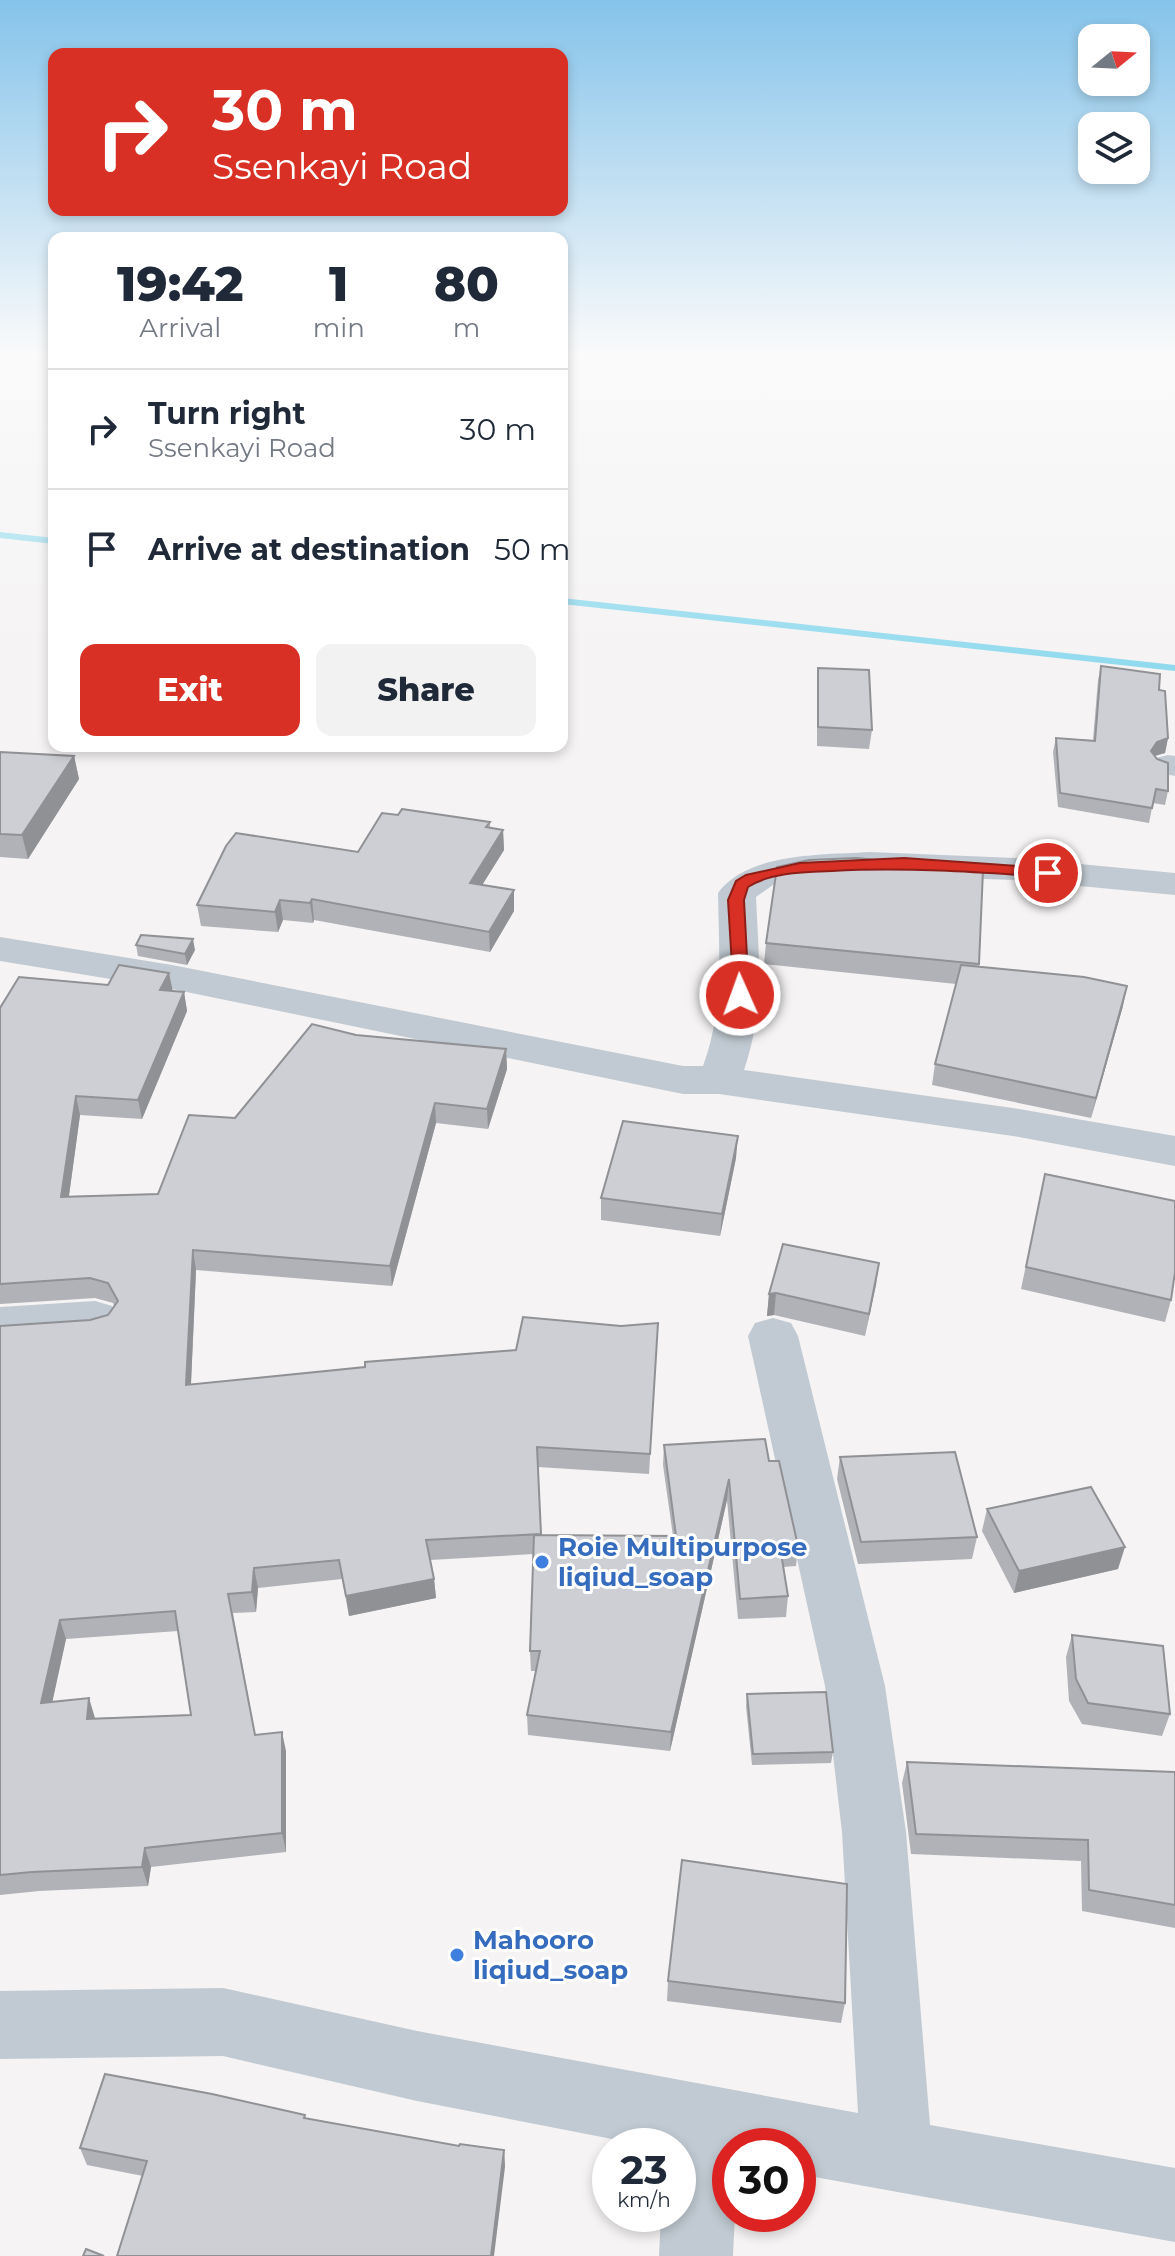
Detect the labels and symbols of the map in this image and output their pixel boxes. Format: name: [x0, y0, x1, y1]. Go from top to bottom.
north arrow: [1078, 24, 1150, 96]
pin: [1014, 839, 1082, 907]
position arrow: [698, 953, 782, 1037]
place label: Roie Multipurpose liqiud_soap: [558, 1531, 807, 1593]
marker: Roie Multipurpose liqiud_soap: [533, 1553, 551, 1571]
place label: Mahooro liqiud_soap: [473, 1924, 628, 1986]
marker: Mahooro liqiud_soap: [448, 1946, 466, 1964]
speed limit sign: 30: [712, 2128, 816, 2232]

